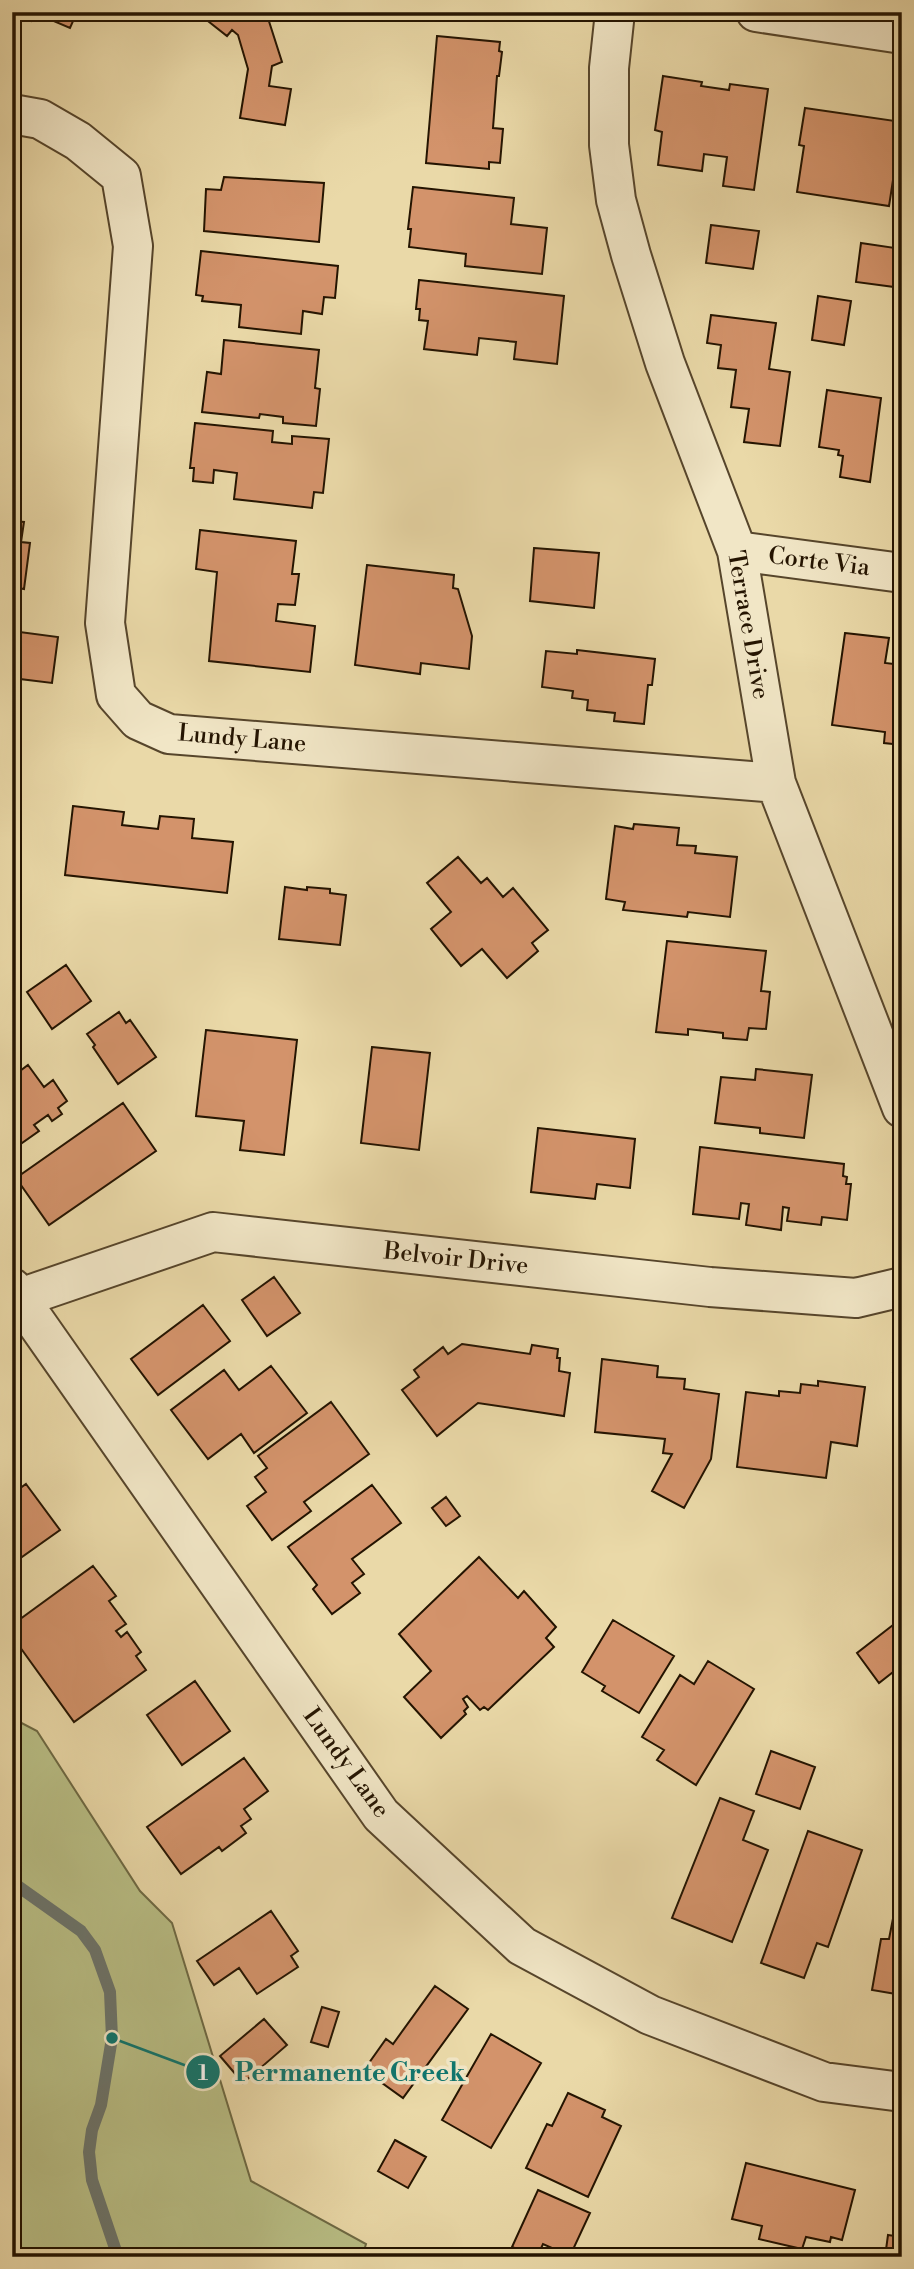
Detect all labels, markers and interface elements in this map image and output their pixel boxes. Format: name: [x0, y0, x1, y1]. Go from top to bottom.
street label: Corte Via: [766, 541, 872, 583]
street label: Terrace Drive: [720, 548, 776, 702]
street label: Lundy Lane: [177, 718, 307, 760]
street label: Belvoir Drive: [381, 1236, 530, 1282]
street label: Lundy Lane: [296, 1702, 396, 1824]
callout: Permanente Creek: [185, 2049, 479, 2096]
text: Permanente Creek: [235, 2057, 466, 2089]
text: 1: [198, 2061, 208, 2087]

